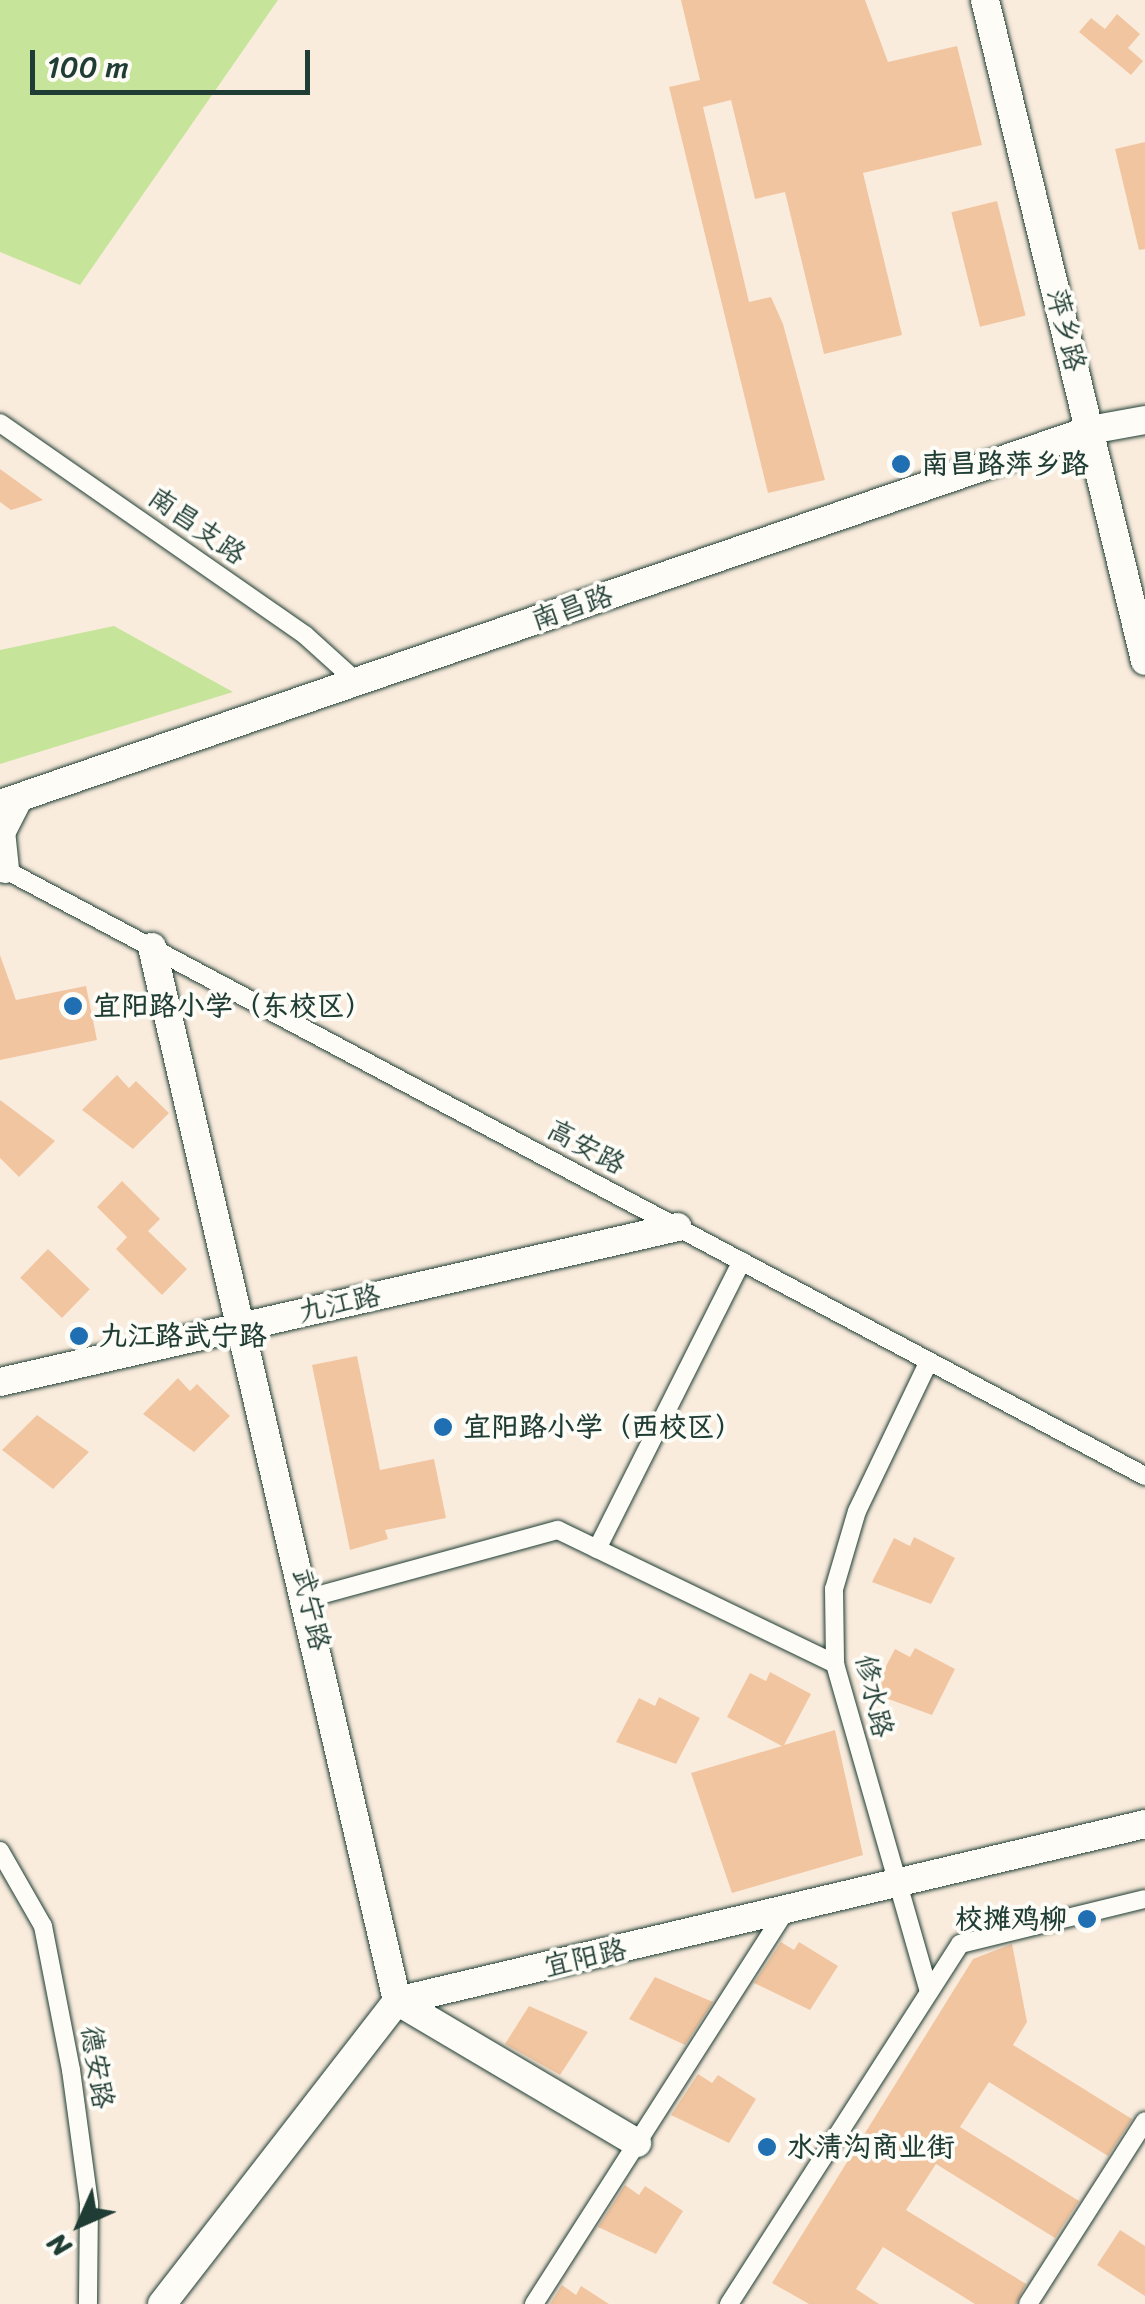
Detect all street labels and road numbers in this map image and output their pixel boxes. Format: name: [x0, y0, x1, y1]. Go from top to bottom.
street label: 萍乡路: [1040, 285, 1092, 375]
street label: 南昌支路: [141, 480, 253, 572]
street label: 南昌路: [527, 578, 617, 638]
street label: 高安路: [541, 1112, 631, 1182]
street label: 九江路: [294, 1278, 384, 1330]
street label: 武宁路: [285, 1564, 337, 1654]
street label: 修水路: [848, 1651, 900, 1741]
street label: 宜阳路: [540, 1932, 630, 1984]
street label: 德安路: [74, 2023, 120, 2111]

